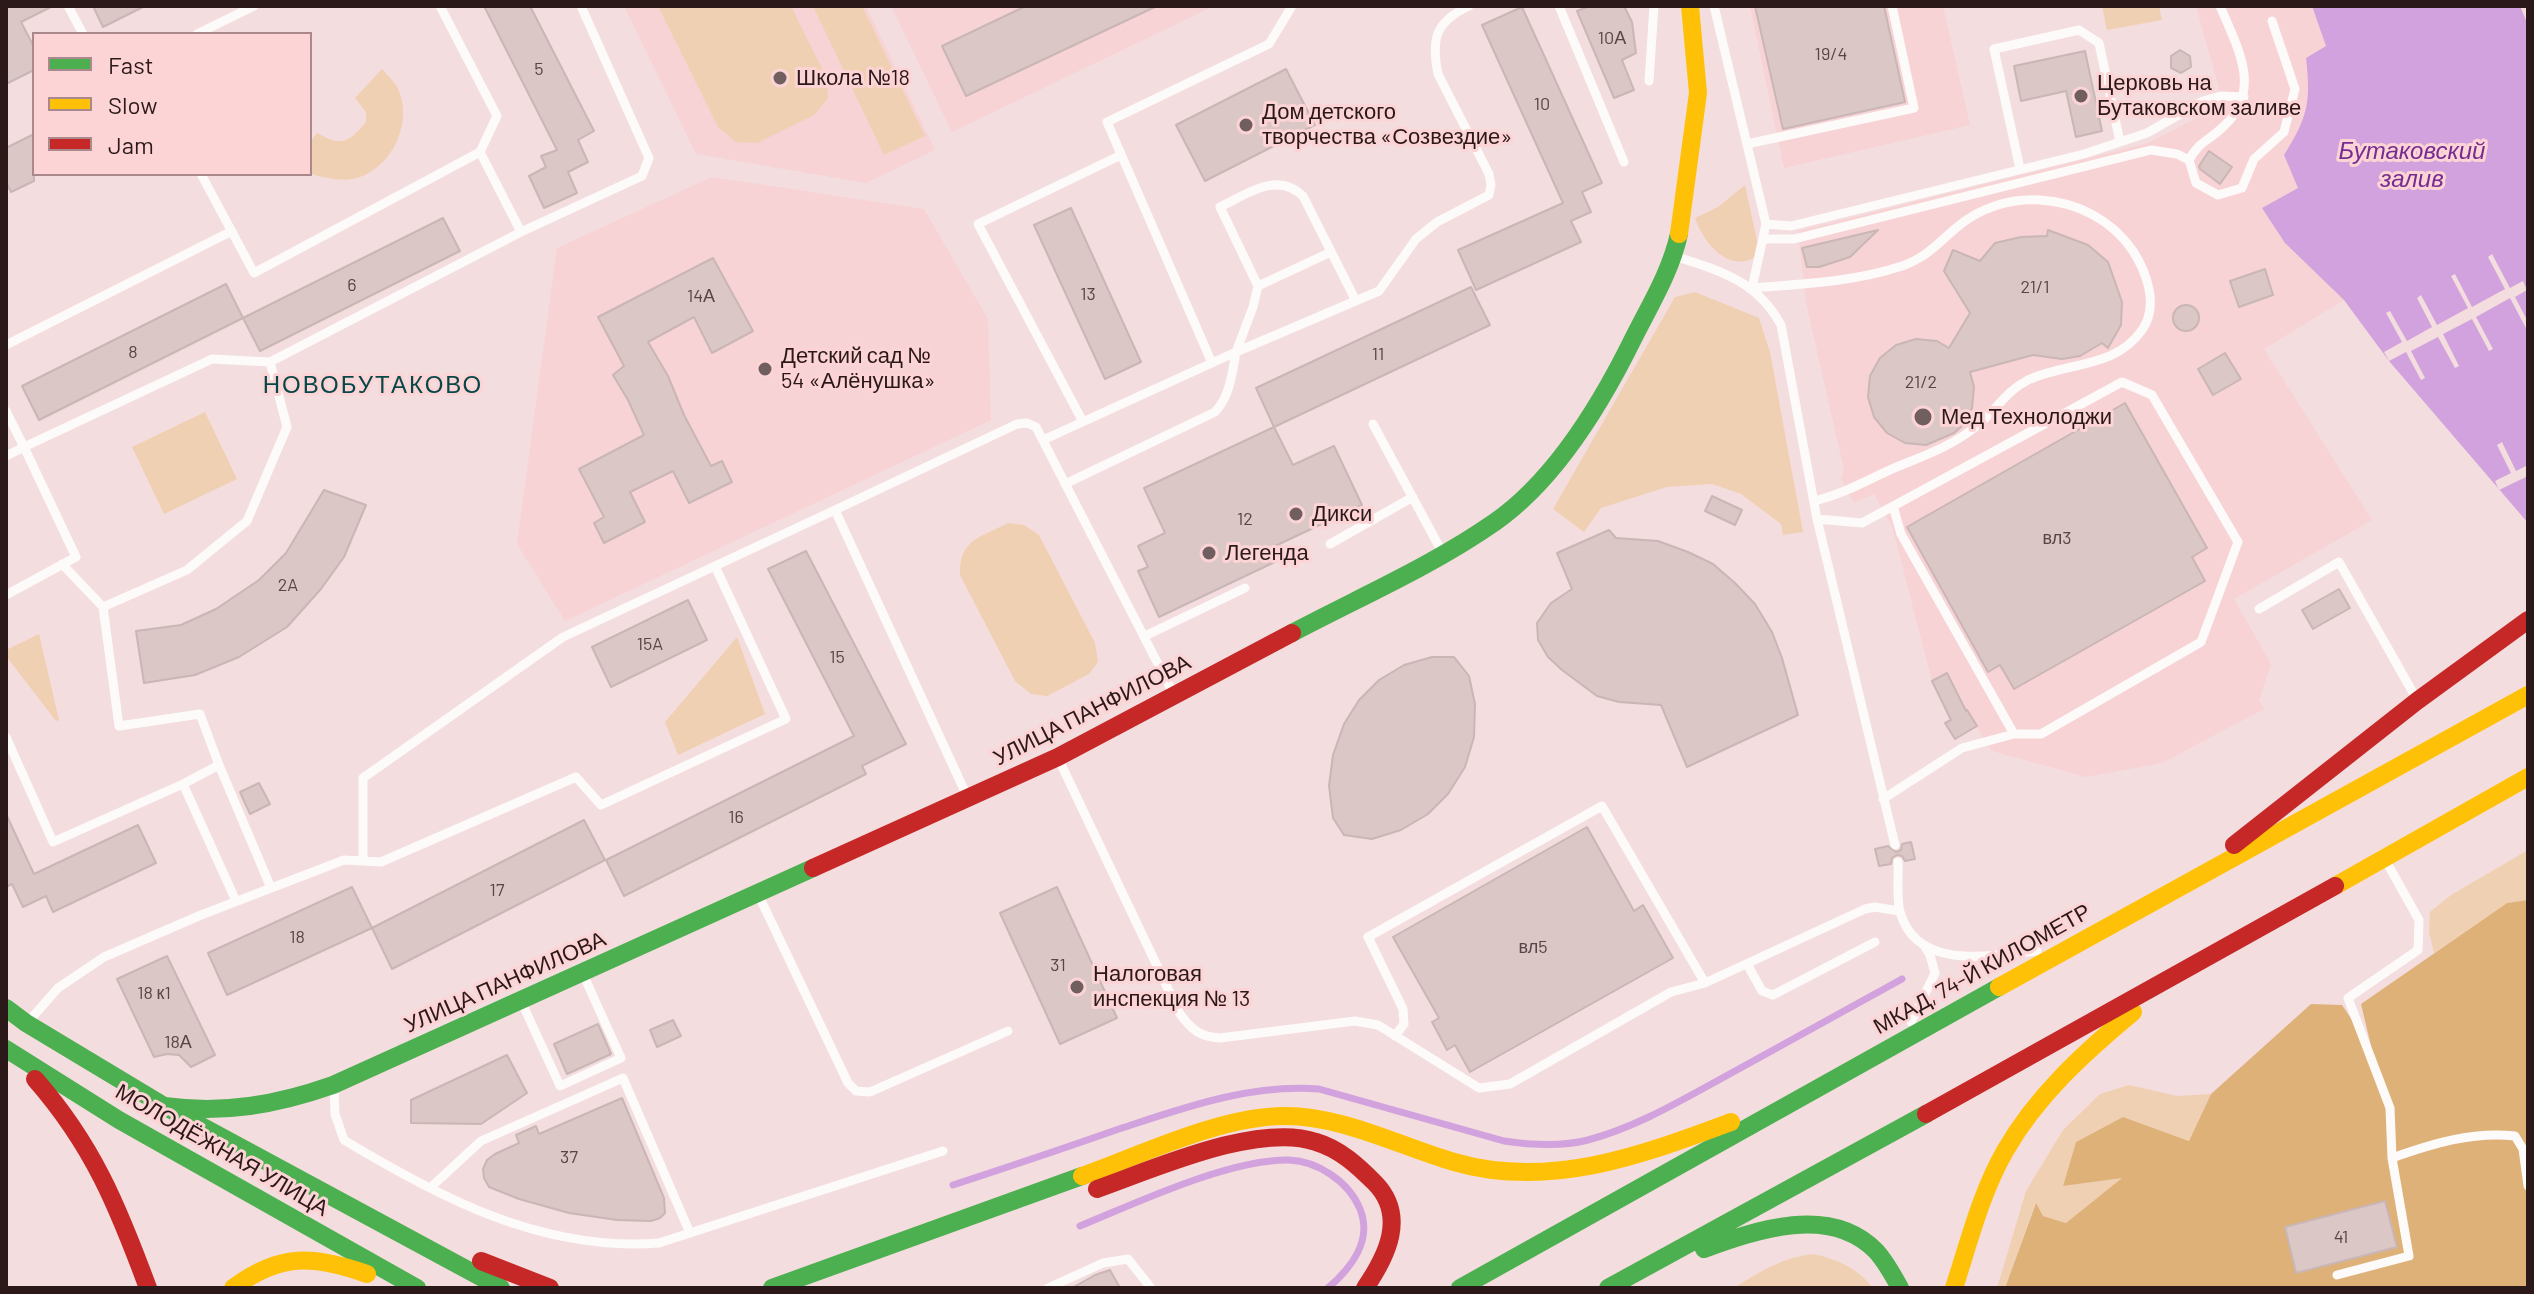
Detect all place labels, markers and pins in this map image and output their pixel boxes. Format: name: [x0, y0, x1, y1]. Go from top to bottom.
place label: Школа №18: [796, 65, 910, 91]
marker: Школа №18: [771, 69, 789, 87]
place label: Церковь на Бутаковском заливе: [2097, 70, 2301, 122]
marker: Церковь на Бутаковском заливе: [2072, 87, 2090, 105]
place label: Дом детского творчества «Созвездие»: [1262, 99, 1512, 150]
marker: Дом детского творчества «Созвездие»: [1237, 116, 1255, 134]
place label: Детский сад № 54 «Алёнушка»: [781, 343, 935, 394]
marker: Детский сад № 54 «Алёнушка»: [756, 360, 774, 378]
place label: Мед Технолоджи: [1941, 404, 2112, 430]
marker: Мед Технолоджи: [1912, 406, 1934, 428]
place label: Дикси: [1312, 501, 1372, 527]
marker: Дикси: [1287, 505, 1305, 523]
place label: Легенда: [1225, 540, 1309, 566]
marker: Легенда: [1200, 544, 1218, 562]
place label: Налоговая инспекция № 13: [1093, 961, 1250, 1012]
marker: Налоговая инспекция № 13: [1068, 978, 1086, 996]

